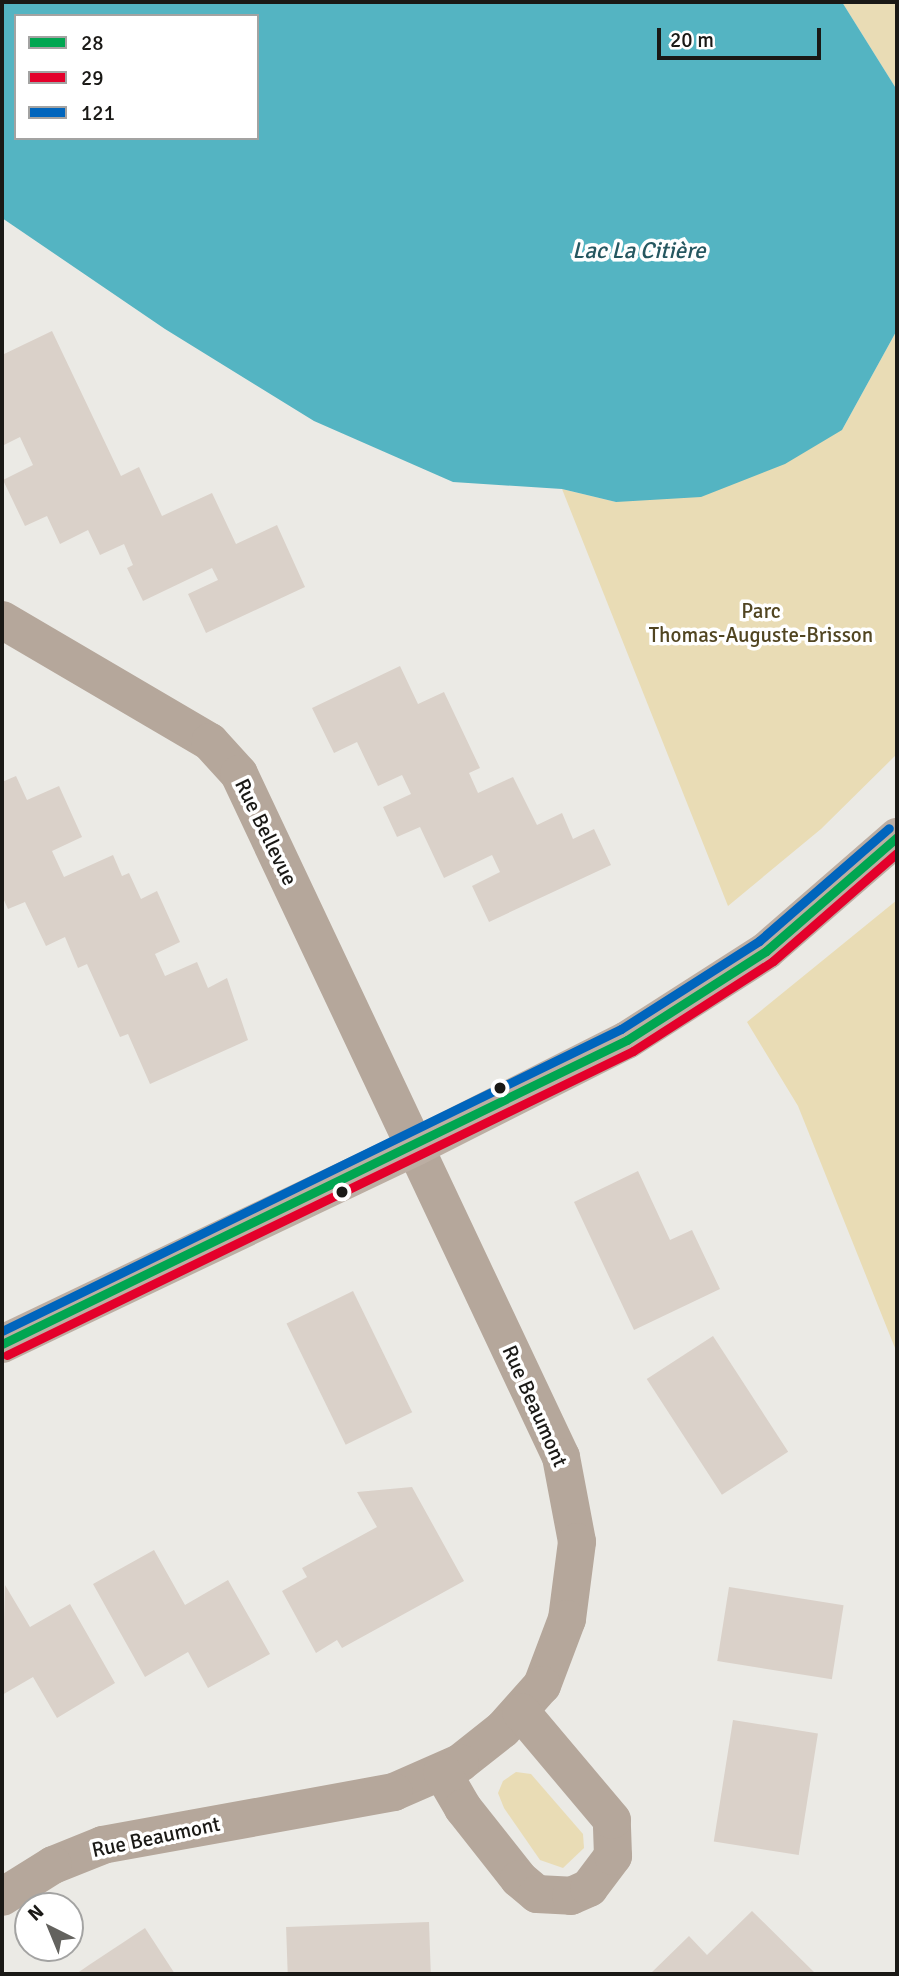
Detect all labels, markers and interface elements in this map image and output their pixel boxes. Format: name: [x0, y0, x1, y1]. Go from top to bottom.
legend: [14, 14, 259, 140]
scale bar: [661, 14, 825, 58]
text: 20 m: [670, 27, 714, 53]
text: 28: [81, 30, 104, 56]
text: 29: [81, 65, 104, 91]
text: 121: [81, 100, 115, 126]
water label: Lac La Citière: [572, 237, 706, 265]
park label: Parc Thomas-Auguste-Brisson: [649, 598, 873, 648]
street label: Rue Bellevue: [229, 775, 303, 889]
unlabelled marker: [493, 1081, 507, 1095]
unlabelled marker: [335, 1185, 349, 1199]
street label: Rue Beaumont: [497, 1341, 573, 1471]
street label: Rue Beaumont: [90, 1811, 222, 1863]
north arrow: [14, 1892, 84, 1962]
text: N: [23, 1900, 49, 1926]

